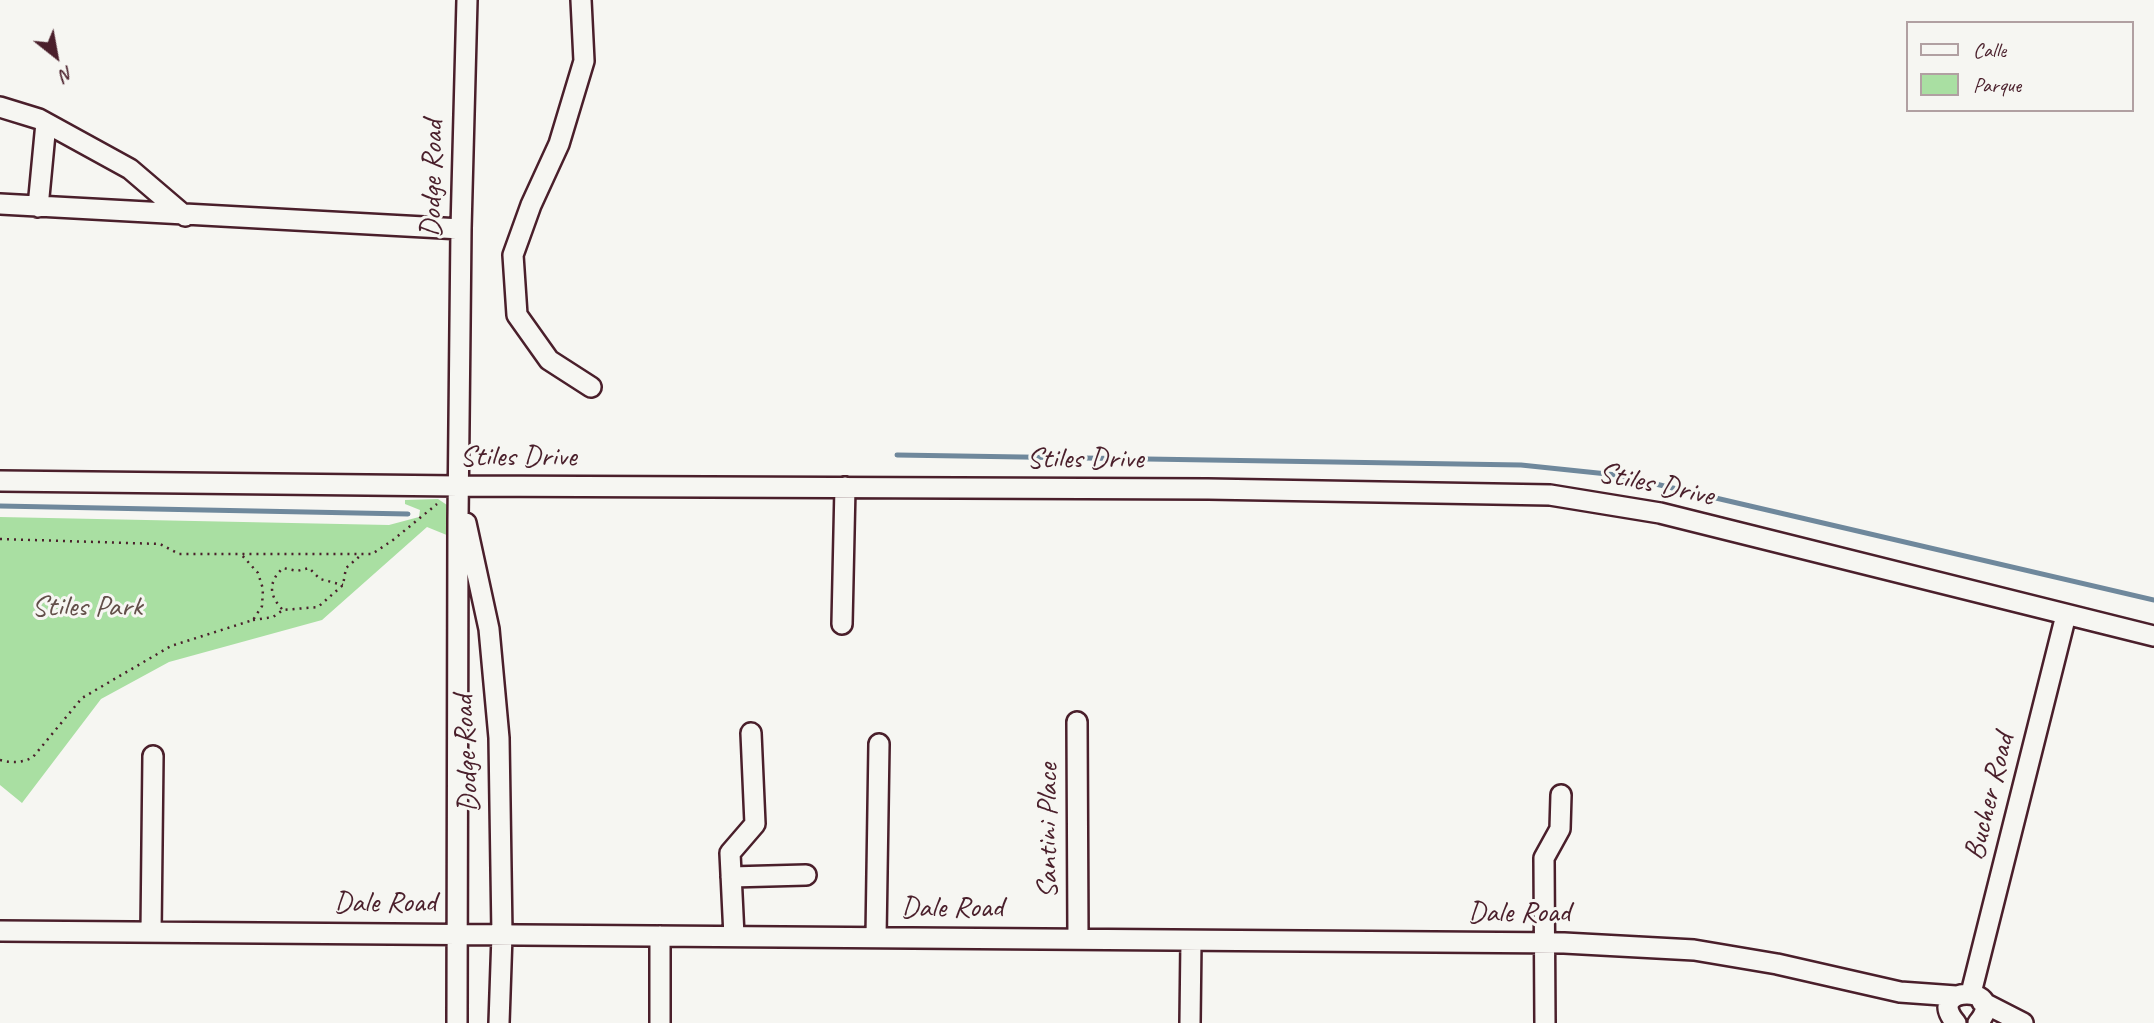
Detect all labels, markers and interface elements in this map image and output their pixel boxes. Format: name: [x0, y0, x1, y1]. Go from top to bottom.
north arrow: [21, 21, 91, 91]
legend: [1906, 21, 2133, 112]
text: Calle: [1973, 37, 2006, 63]
text: N: [56, 61, 78, 87]
text: Parque: [1973, 72, 2021, 98]
street label: Dodge Road: [414, 120, 452, 238]
street label: Stiles Drive: [459, 439, 577, 475]
street label: Stiles Drive: [1026, 441, 1144, 477]
street label: Stiles Drive: [1595, 455, 1717, 515]
park label: Stiles Park: [32, 589, 142, 625]
street label: Dodge Road: [446, 694, 488, 814]
street label: Bucher Road: [1957, 730, 2023, 864]
street label: Santini Place: [1030, 763, 1066, 899]
street label: Dale Road: [334, 885, 436, 921]
street label: Dale Road: [901, 890, 1003, 926]
street label: Dale Road: [1468, 895, 1570, 931]

